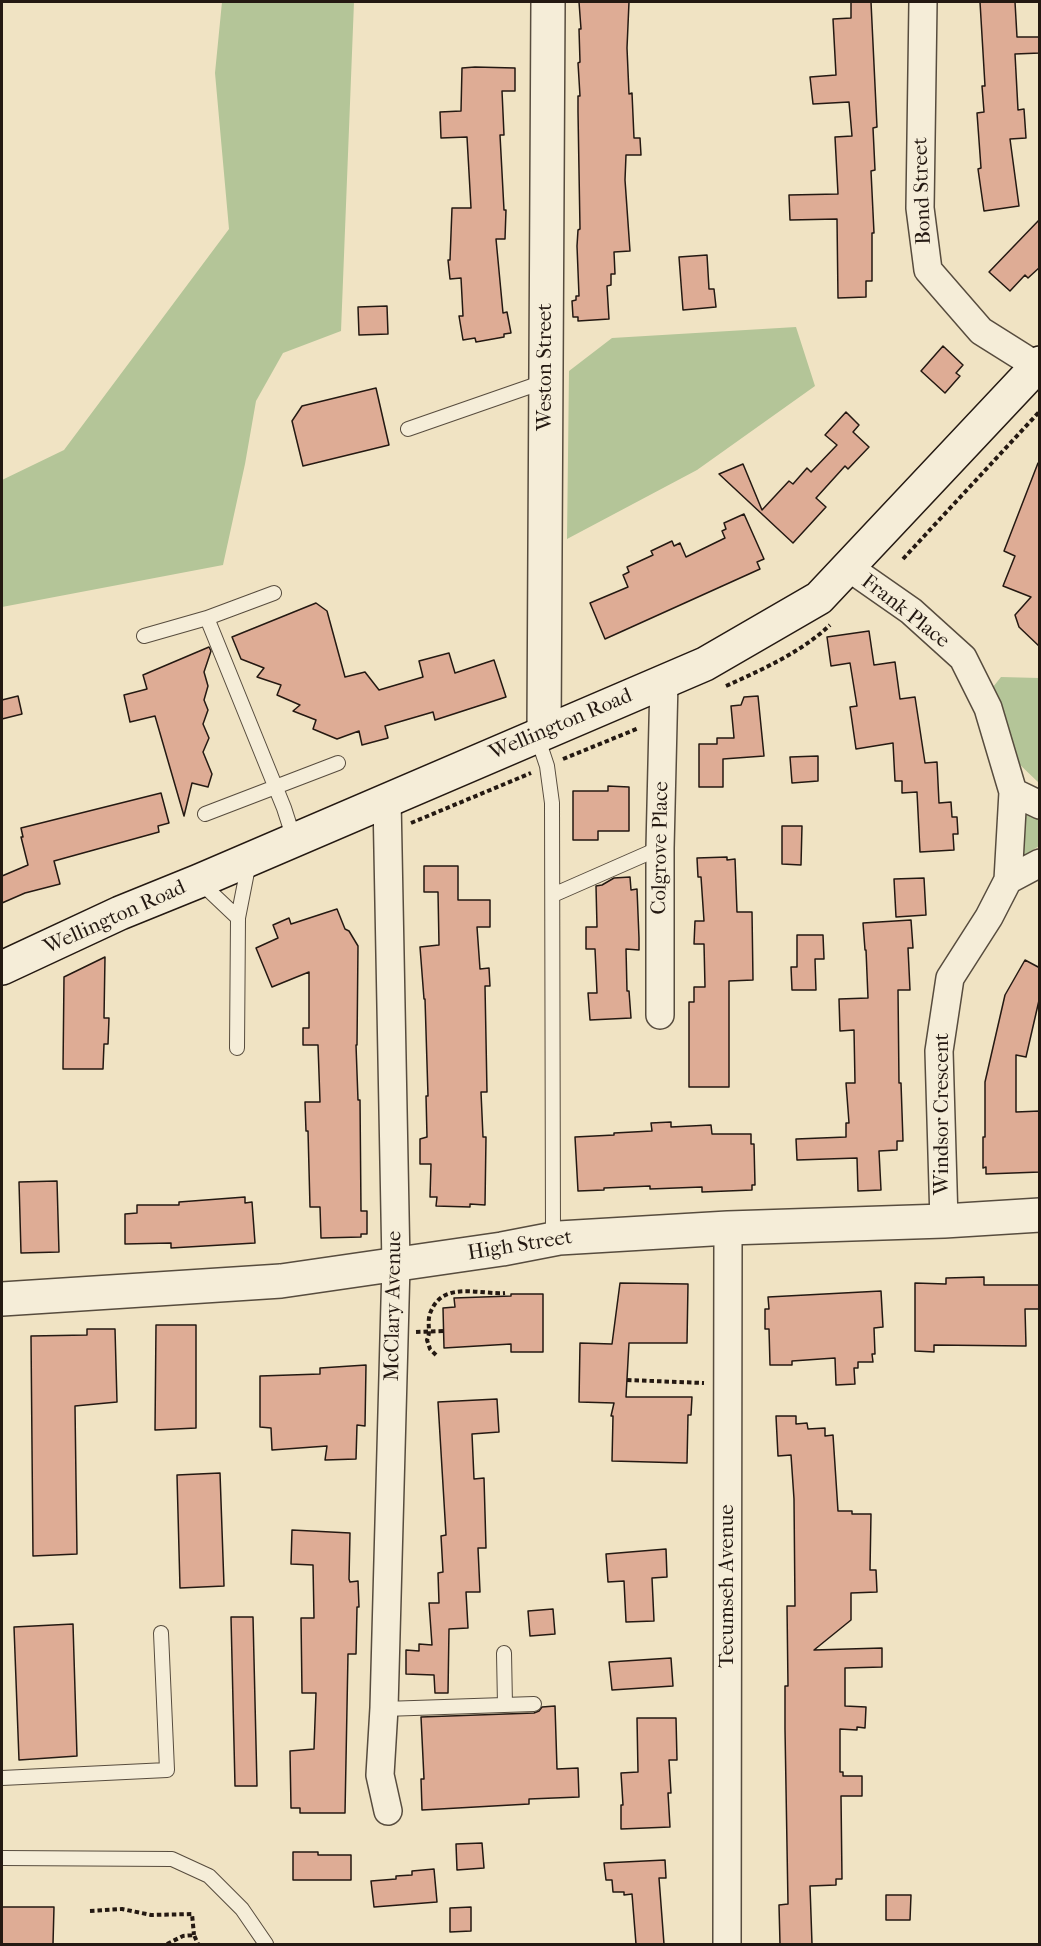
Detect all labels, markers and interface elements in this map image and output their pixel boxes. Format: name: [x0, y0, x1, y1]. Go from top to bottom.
street label: Bond Street: [909, 137, 937, 245]
street label: Weston Street: [533, 303, 559, 431]
street label: Frank Place: [856, 570, 954, 654]
street label: Wellington Road: [486, 684, 636, 766]
street label: Colgrove Place: [647, 781, 675, 915]
street label: Wellington Road: [40, 875, 190, 961]
street label: Windsor Crescent: [930, 1033, 956, 1195]
street label: High Street: [466, 1225, 574, 1267]
street label: McClary Avenue: [380, 1231, 408, 1381]
street label: Tecumseh Avenue: [715, 1504, 741, 1668]

